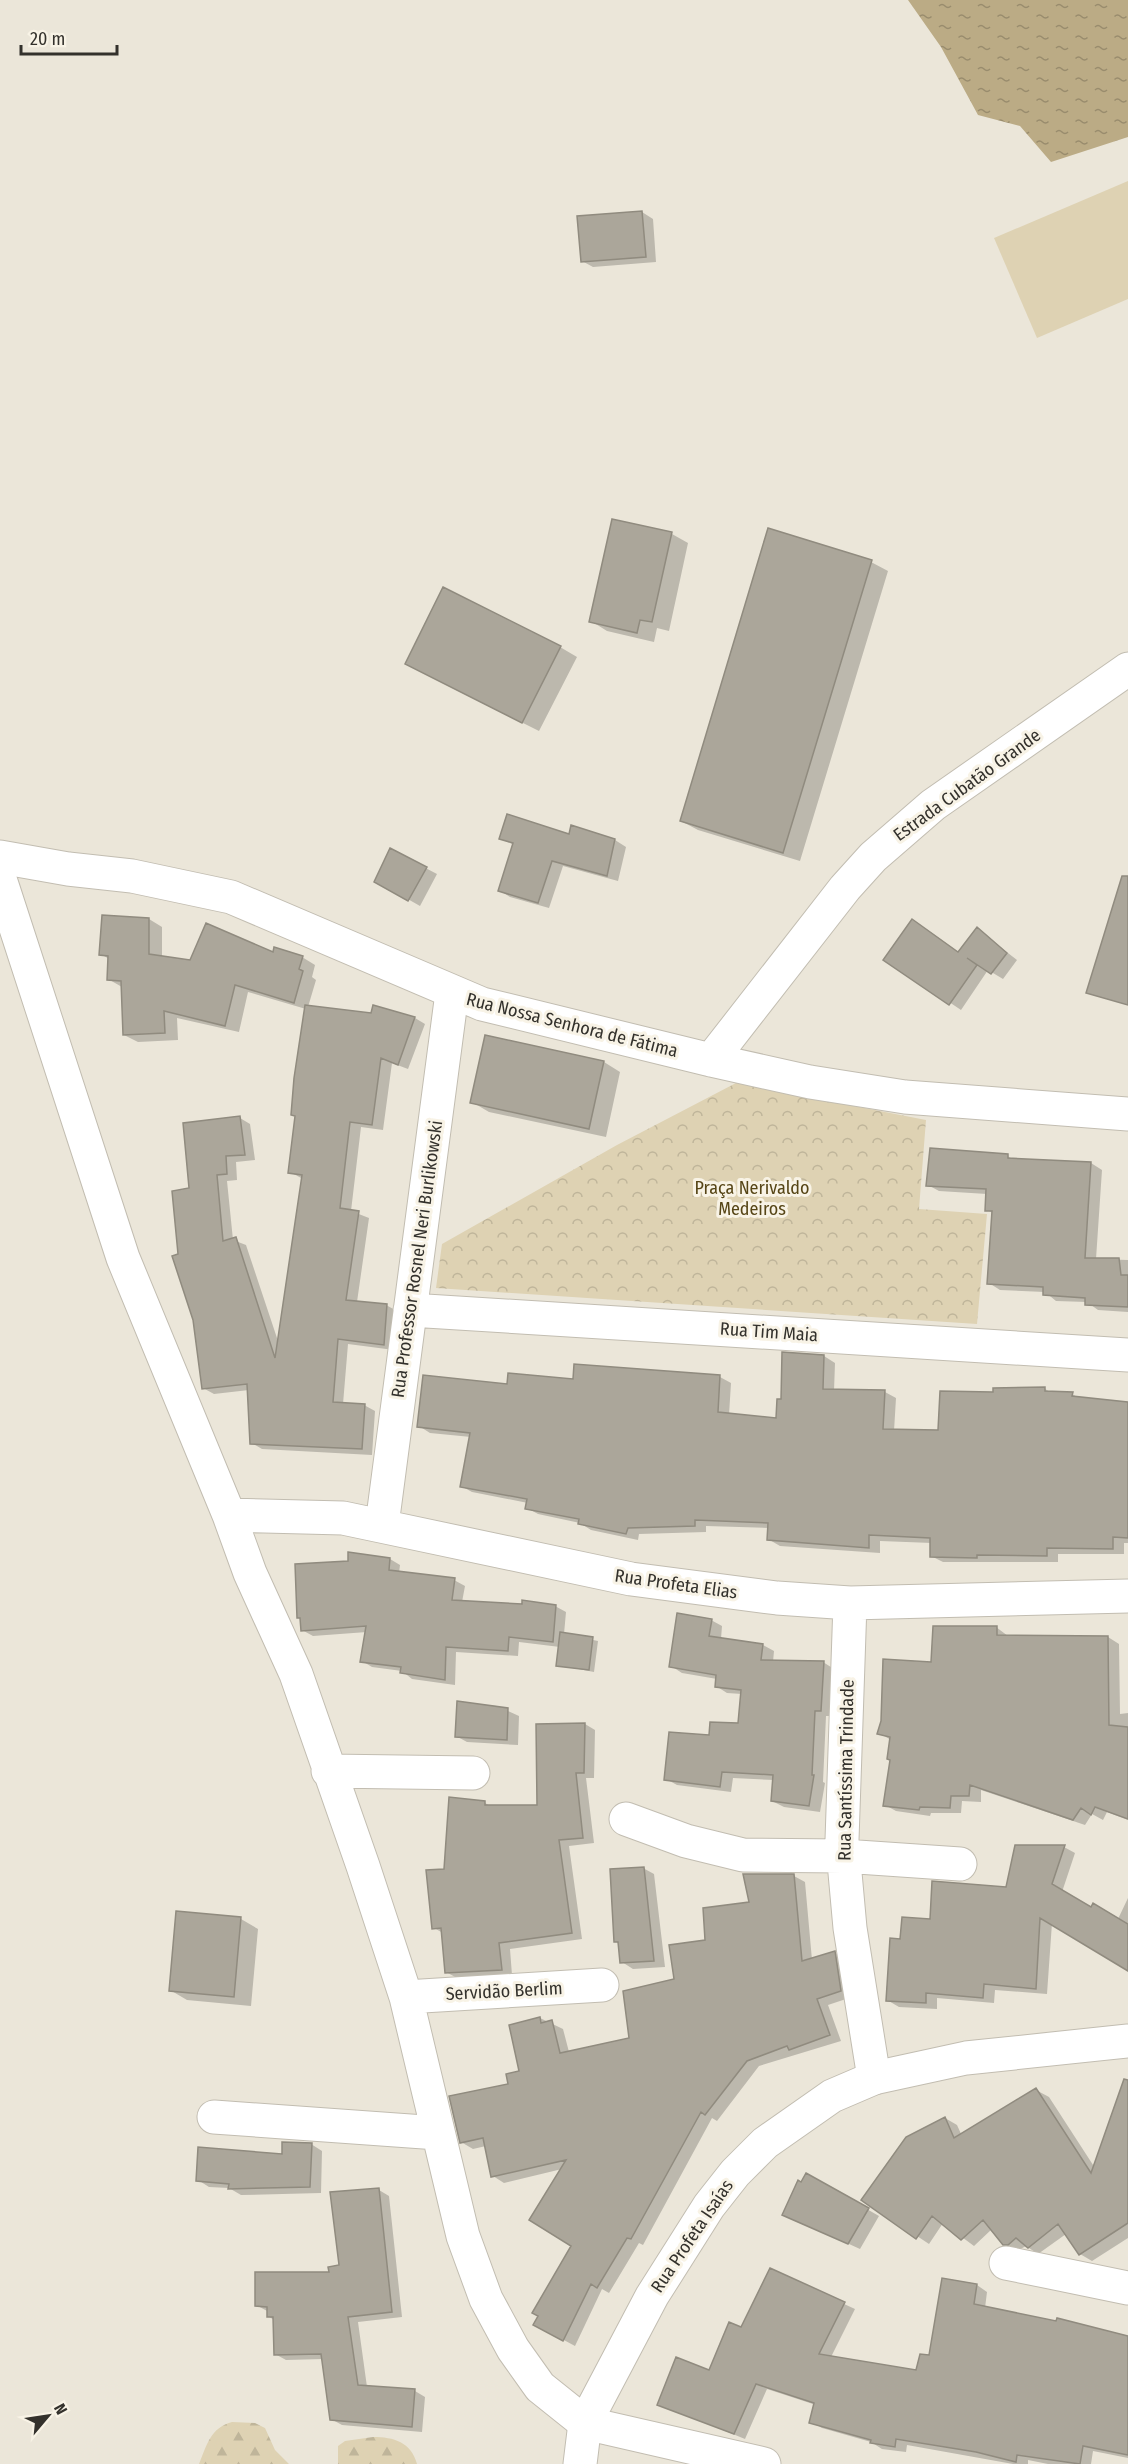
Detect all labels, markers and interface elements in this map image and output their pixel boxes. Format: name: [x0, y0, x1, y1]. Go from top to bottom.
scale bar: [21, 18, 117, 56]
text: 20 m: [30, 28, 65, 50]
street label: Estrada Cubatão Grande: [889, 724, 1045, 846]
street label: Rua Nossa Senhora de Fátima: [464, 988, 680, 1062]
street label: Rua Professor Rosnel Neri Burlikowski: [387, 1119, 447, 1399]
park label: Praça Nerivaldo Medeiros: [695, 1177, 809, 1220]
street label: Rua Tim Maia: [719, 1318, 819, 1346]
street label: Rua Profeta Elias: [613, 1565, 739, 1604]
street label: Rua Santíssima Trindade: [833, 1679, 859, 1861]
street label: Servidão Berlim: [445, 1977, 563, 2005]
street label: Rua Profeta Isaías: [646, 2175, 738, 2297]
north arrow: [18, 2386, 78, 2446]
text: N: [50, 2400, 71, 2418]

